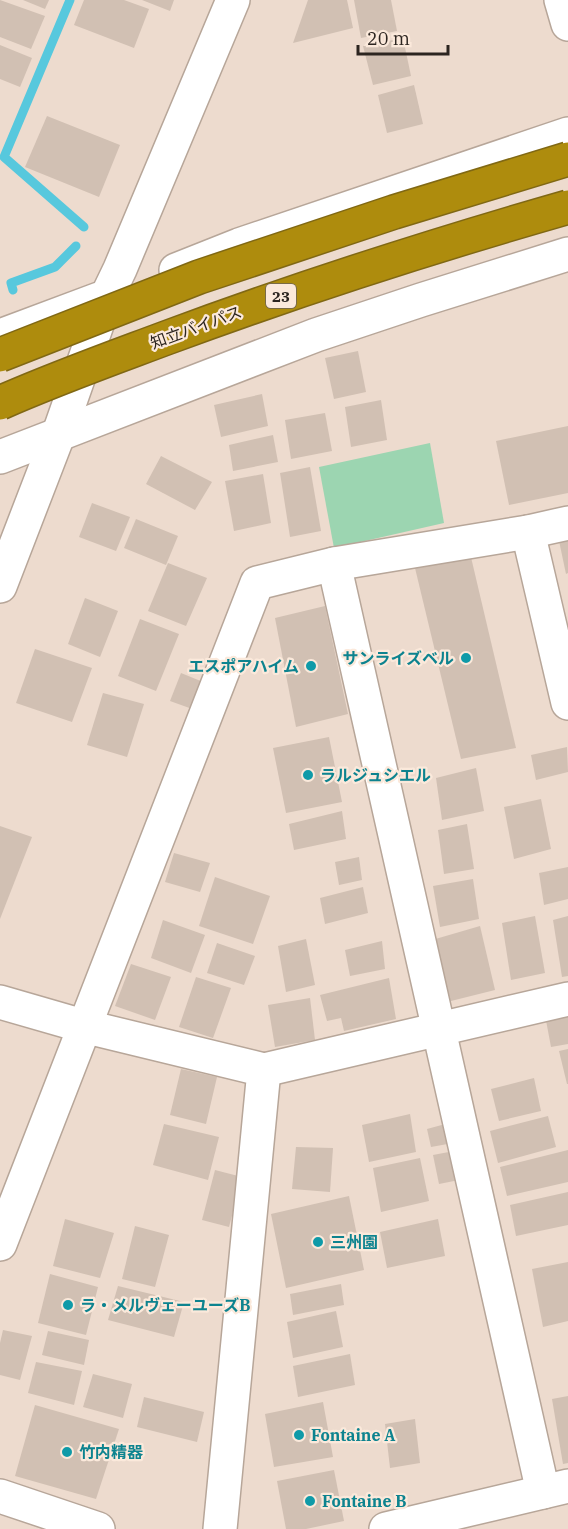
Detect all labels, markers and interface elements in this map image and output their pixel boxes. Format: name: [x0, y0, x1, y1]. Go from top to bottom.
scale bar: [358, 18, 448, 56]
text: 20 m: [367, 27, 410, 50]
road number: 23: [266, 284, 296, 308]
street label: 知立バイパス: [148, 301, 244, 353]
place label: サンライズベル: [342, 648, 454, 668]
marker: サンライズベル: [459, 651, 473, 665]
place label: エスポアハイム: [188, 656, 299, 676]
marker: エスポアハイム: [304, 659, 318, 673]
place label: ラルジュシエル: [320, 765, 431, 785]
marker: ラルジュシエル: [301, 768, 315, 782]
place label: 三州園: [330, 1232, 378, 1252]
marker: 三州園: [311, 1235, 325, 1249]
place label: ラ・メルヴェーユーズB: [80, 1295, 250, 1315]
marker: ラ・メルヴェーユーズB: [61, 1298, 75, 1312]
place label: Fontaine A: [311, 1425, 395, 1445]
marker: Fontaine A: [292, 1428, 306, 1442]
place label: 竹内精器: [79, 1442, 144, 1462]
marker: 竹内精器: [60, 1445, 74, 1459]
place label: Fontaine B: [322, 1491, 406, 1511]
marker: Fontaine B: [303, 1494, 317, 1508]

